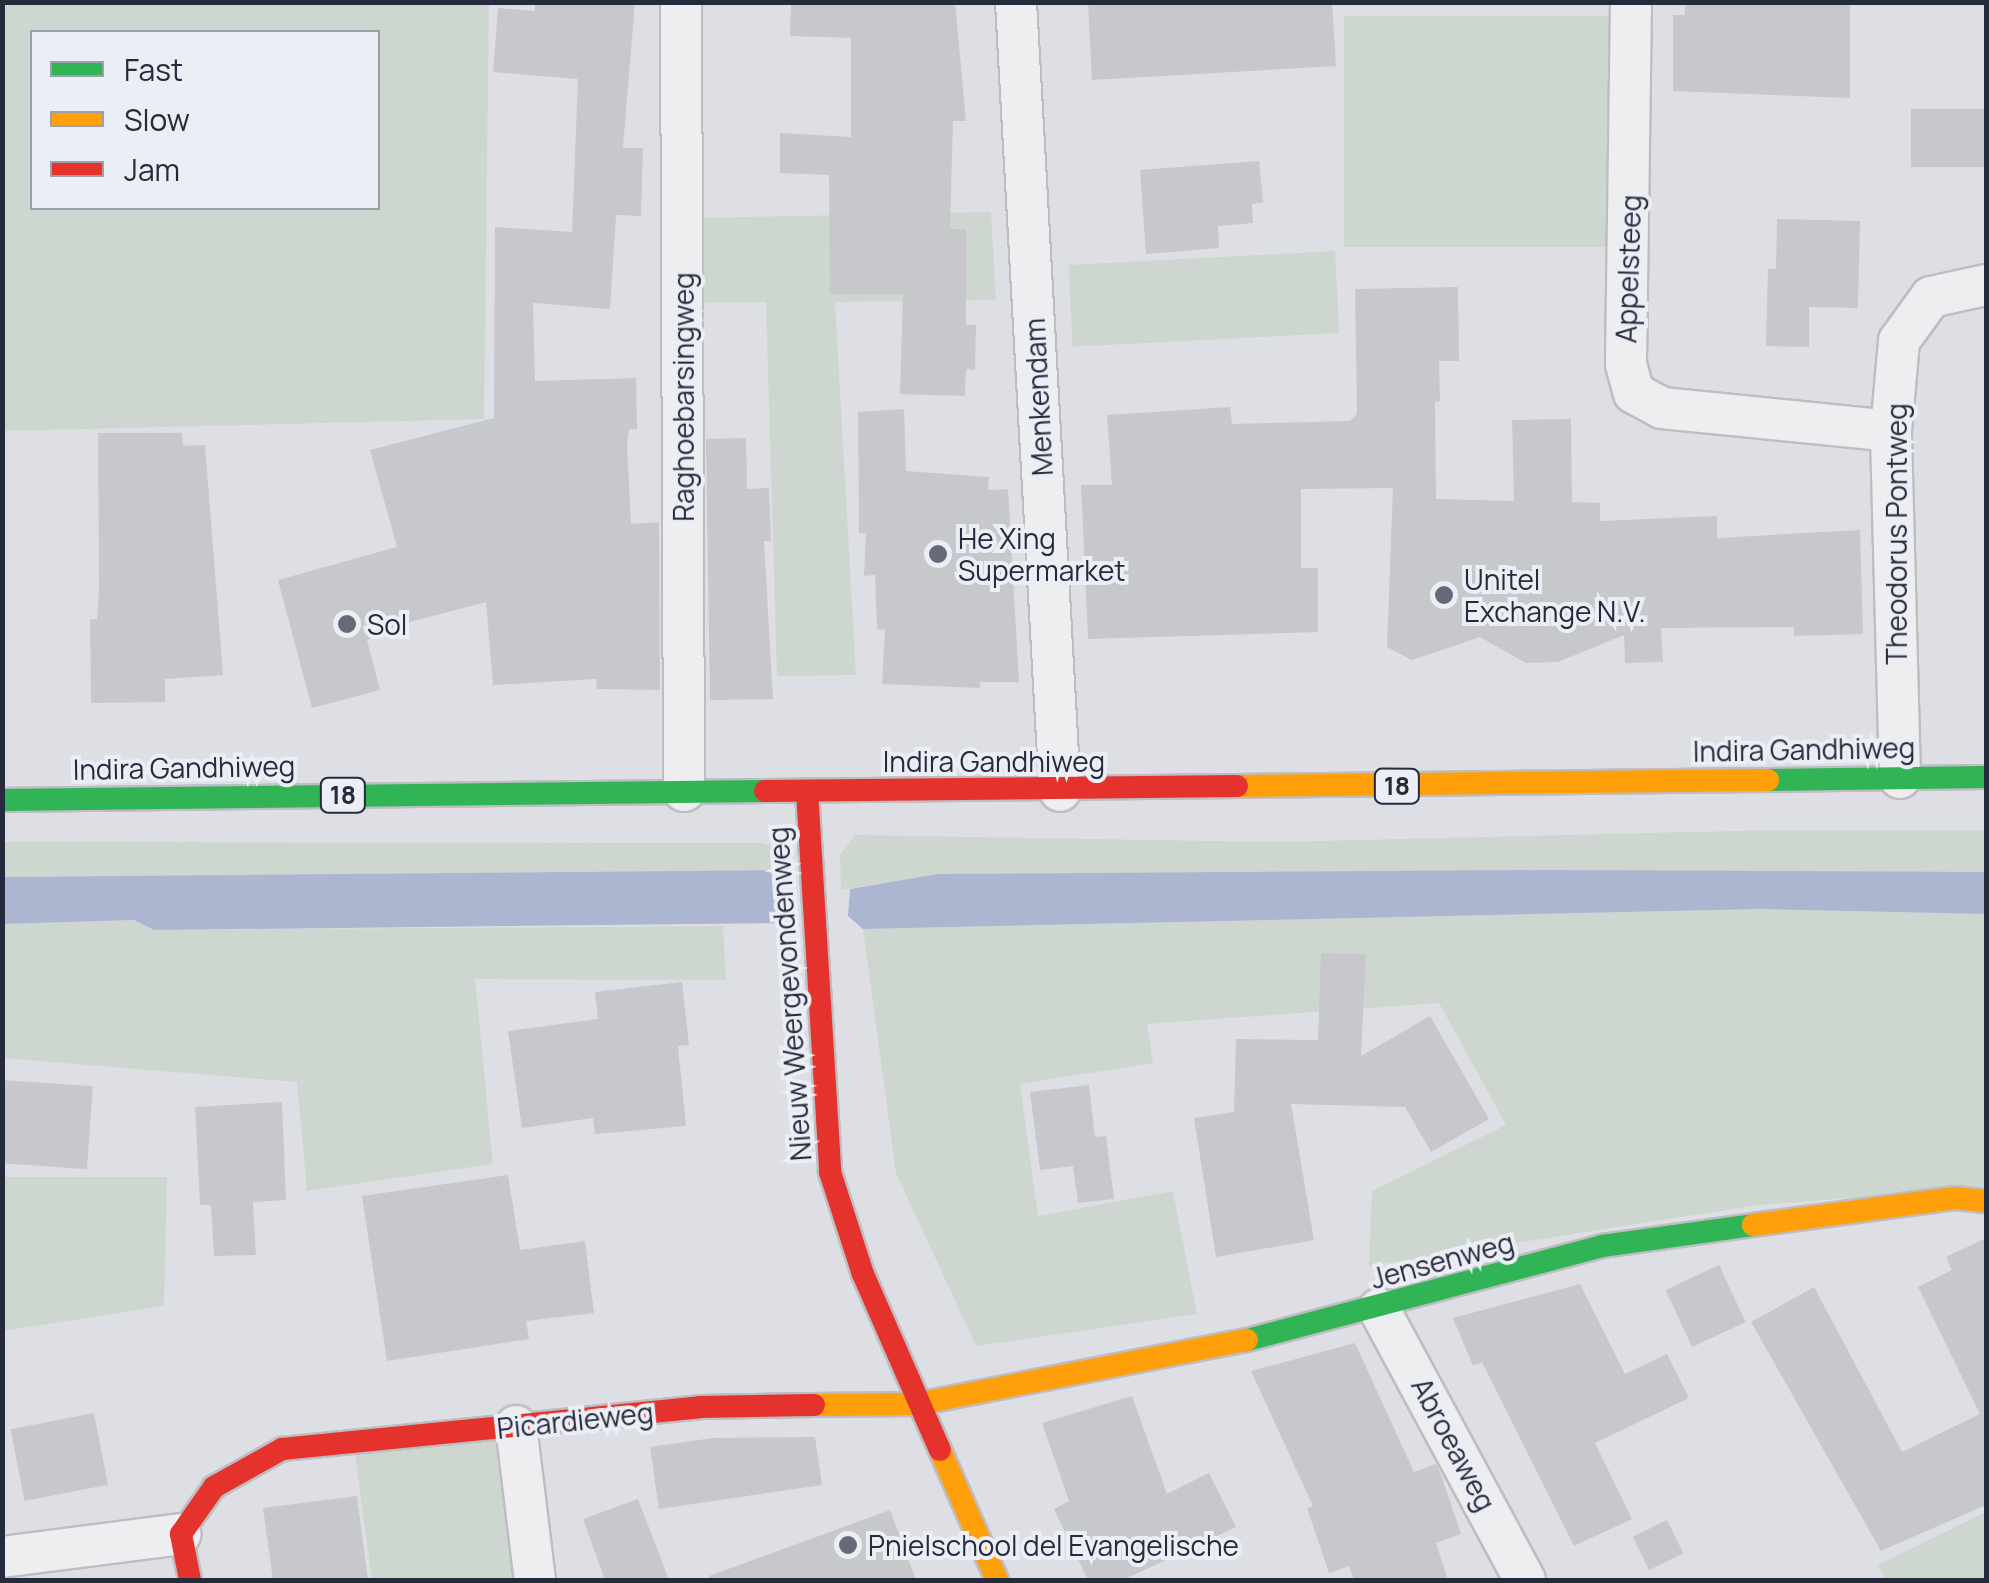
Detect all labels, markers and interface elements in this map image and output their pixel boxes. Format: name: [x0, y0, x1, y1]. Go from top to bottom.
legend: [30, 30, 380, 210]
text: Fast: [124, 49, 183, 90]
text: Slow: [124, 99, 190, 140]
text: Jam: [124, 149, 180, 190]
street label: Appelsteeg: [1609, 194, 1647, 344]
street label: Raghoebarsingweg: [666, 272, 700, 522]
street label: Menkendam: [1017, 317, 1059, 477]
street label: Theodorus Pontweg: [1879, 403, 1913, 665]
place label: He Xing Supermarket: [958, 521, 1126, 587]
marker: He Xing Supermarket: [927, 543, 949, 565]
place label: Unitel Exchange N.V.: [1464, 562, 1646, 628]
marker: Unitel Exchange N.V.: [1433, 584, 1455, 606]
place label: Sol: [367, 607, 407, 641]
marker: Sol: [336, 613, 358, 635]
street label: Indira Gandhiweg: [1693, 730, 1915, 768]
street label: Indira Gandhiweg: [883, 744, 1105, 778]
street label: Indira Gandhiweg: [73, 748, 295, 786]
road number: 18: [1372, 766, 1422, 806]
road number: 18: [318, 775, 368, 815]
street label: Nieuw Weergevondenweg: [761, 826, 817, 1162]
street label: Jensenweg: [1367, 1225, 1517, 1295]
street label: Abroeaweg: [1405, 1372, 1503, 1516]
street label: Picardieweg: [495, 1395, 655, 1445]
place label: Pnielschool del Evangelische: [868, 1528, 1239, 1562]
marker: Pnielschool del Evangelische: [837, 1534, 859, 1556]

